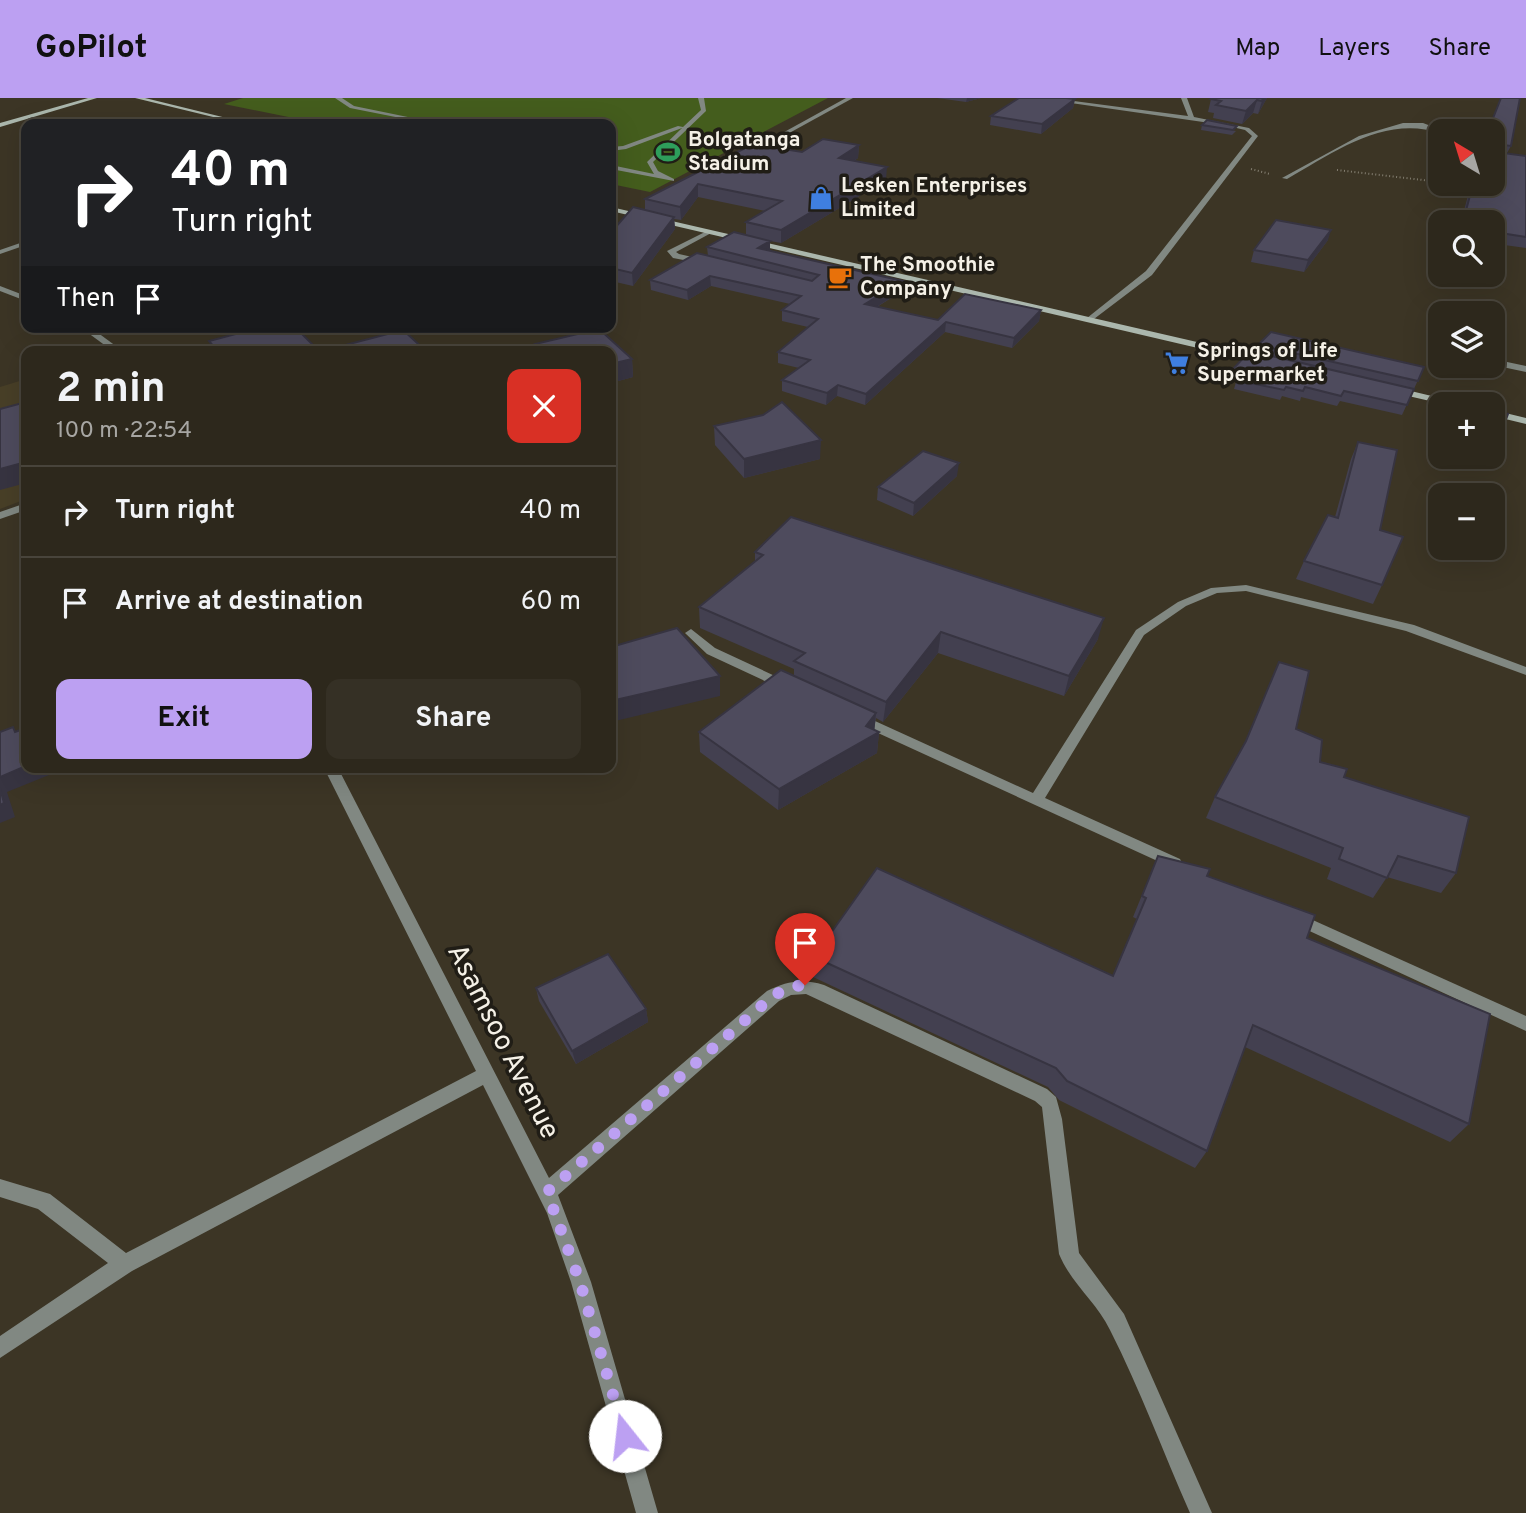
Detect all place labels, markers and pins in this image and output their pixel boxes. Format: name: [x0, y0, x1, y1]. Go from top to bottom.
place label: Bolgatanga Stadium: [688, 127, 801, 178]
sports icon: Bolgatanga Stadium: [654, 138, 682, 166]
place label: Lesken Enterprises Limited: [841, 173, 1027, 224]
shop icon: Lesken Enterprises Limited: [807, 184, 835, 212]
place label: The Smoothie Company: [860, 252, 995, 303]
cafe icon: The Smoothie Company: [826, 263, 854, 291]
place label: Springs of Life Supermarket: [1197, 338, 1338, 389]
supermarket icon: Springs of Life Supermarket: [1163, 349, 1191, 377]
pin: [775, 913, 835, 985]

